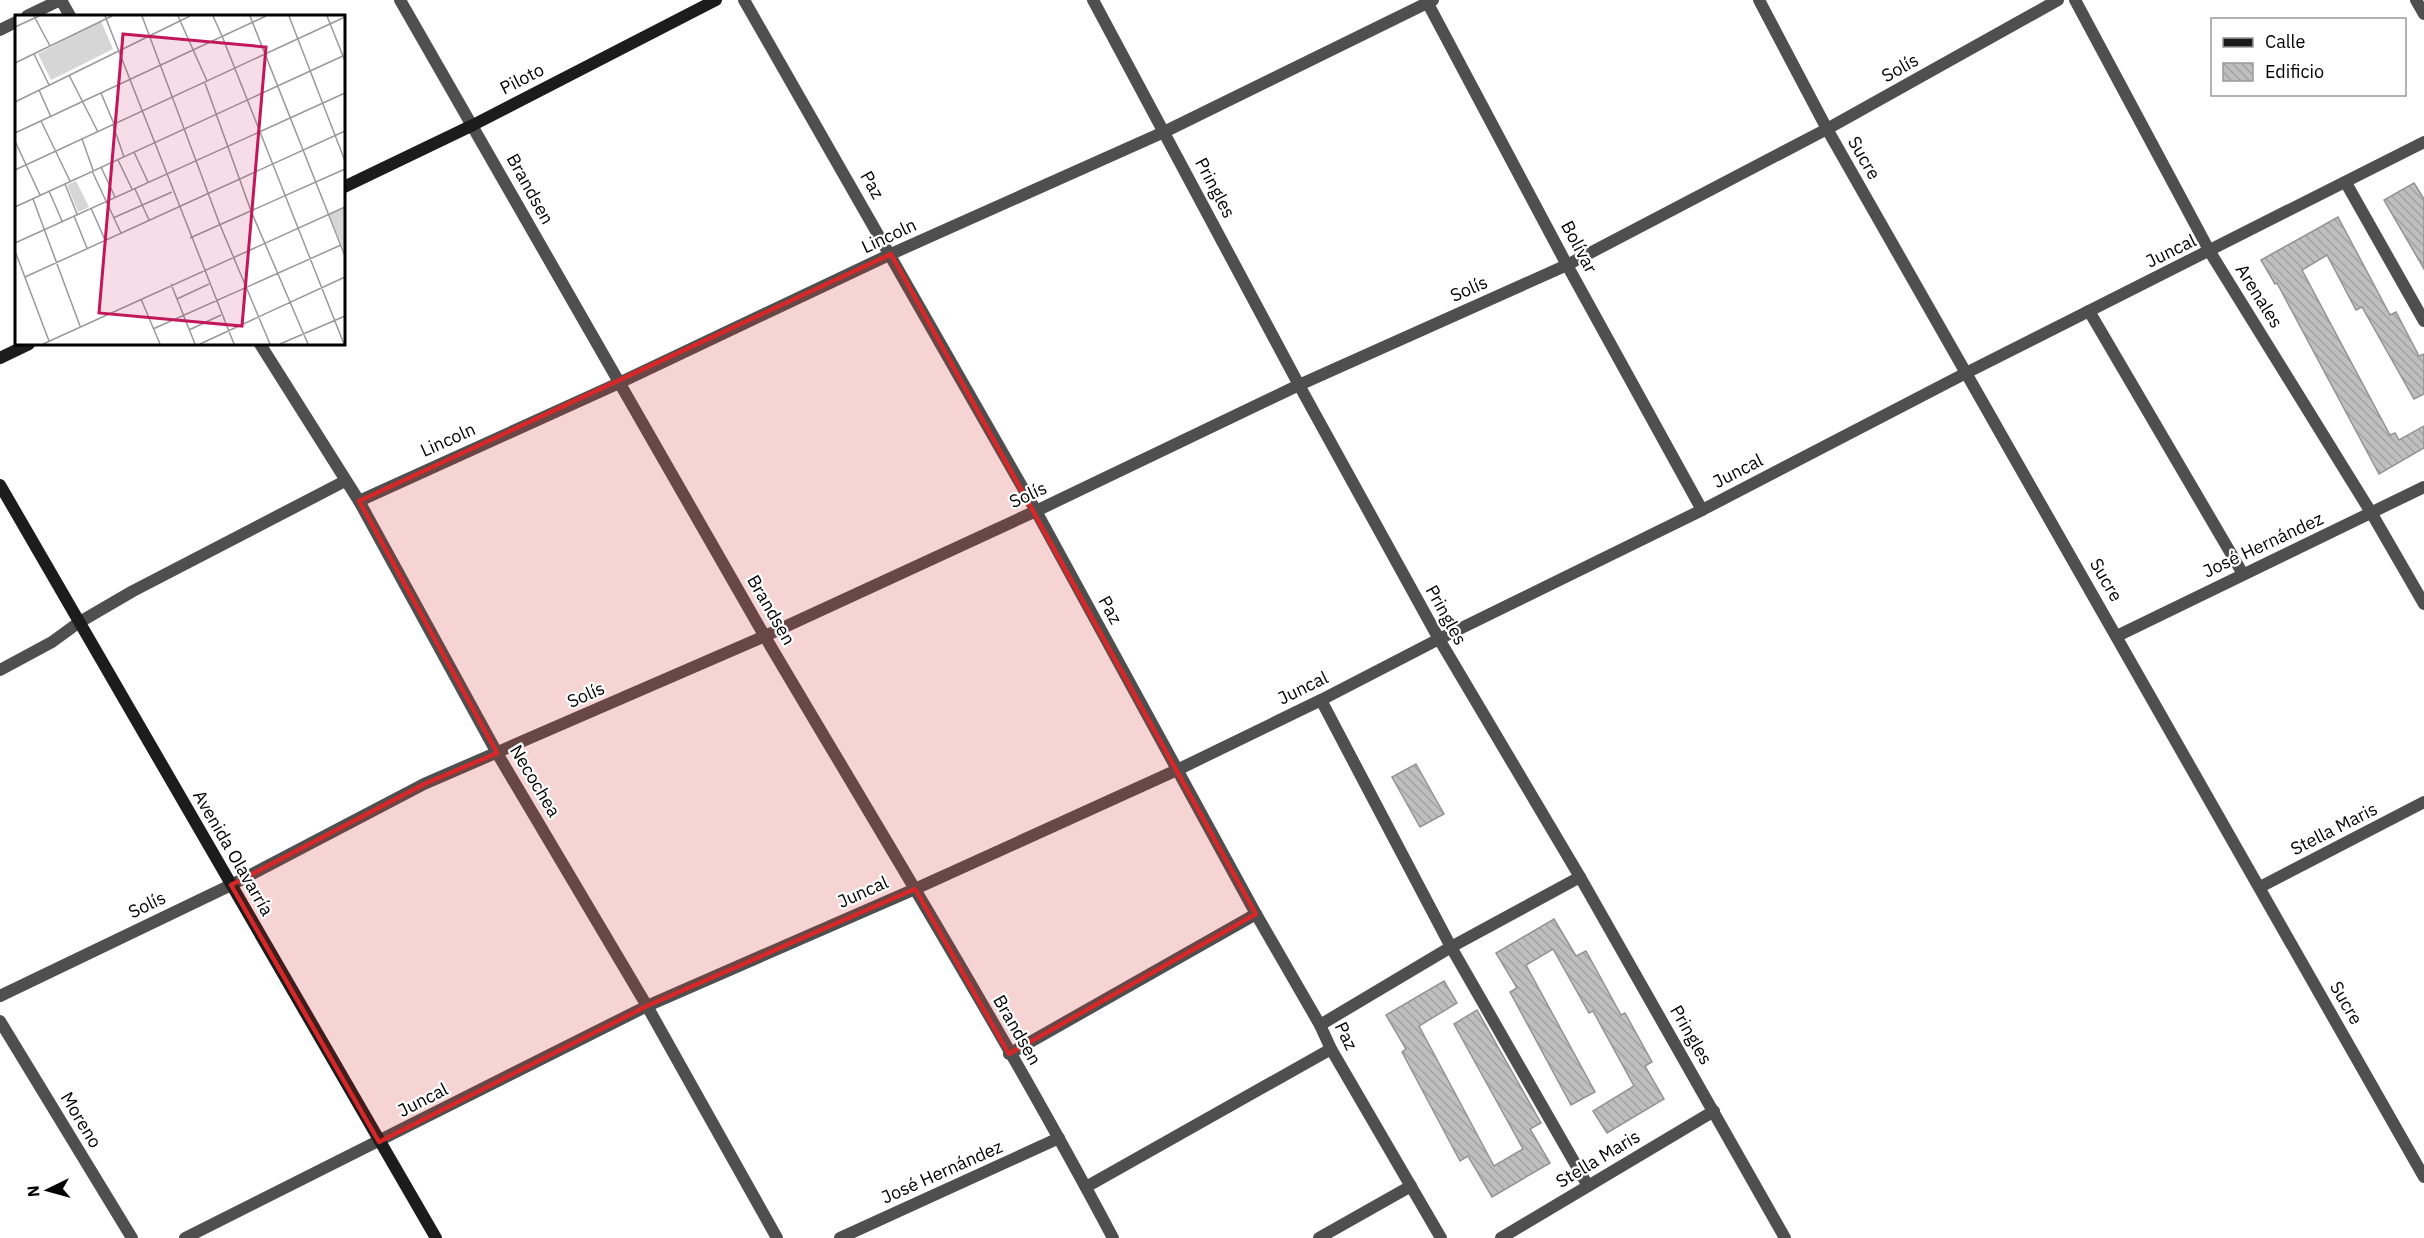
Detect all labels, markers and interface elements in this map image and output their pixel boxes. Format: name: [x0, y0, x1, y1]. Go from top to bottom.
inset map: [15, 15, 345, 345]
legend: [2211, 18, 2406, 96]
text: Calle: [2265, 30, 2305, 53]
street label: Solís: [1877, 48, 1922, 87]
street label: Piloto: [496, 58, 548, 99]
text: Edificio: [2265, 60, 2324, 83]
street label: Sucre: [1843, 132, 1886, 184]
street label: Brandsen: [502, 149, 559, 228]
street label: Pringles: [1190, 154, 1241, 222]
street label: Paz: [855, 167, 890, 203]
street label: Lincoln: [858, 213, 920, 258]
street label: Bolívar: [1556, 217, 1603, 277]
street label: Juncal: [2142, 229, 2200, 273]
street label: Arenales: [2231, 259, 2288, 332]
street label: Solís: [1446, 270, 1491, 307]
street label: Lincoln: [417, 417, 479, 462]
street label: Juncal: [1709, 448, 1767, 493]
street label: Solís: [1005, 476, 1050, 513]
street label: José Hernández: [2199, 507, 2327, 582]
street label: Sucre: [2085, 554, 2128, 606]
street label: Brandsen: [742, 570, 801, 649]
street label: Pringles: [1421, 581, 1472, 649]
street label: Paz: [1093, 592, 1127, 628]
street label: Juncal: [1274, 666, 1332, 710]
street label: Solís: [563, 676, 608, 713]
street label: Necochea: [505, 740, 566, 821]
street label: Avenida Olavarría: [188, 786, 279, 920]
street label: Stella Maris: [2287, 797, 2381, 860]
street label: Juncal: [834, 870, 892, 913]
street label: Solís: [124, 886, 169, 923]
street label: Sucre: [2325, 977, 2368, 1029]
street label: Brandsen: [988, 990, 1047, 1069]
street label: Pringles: [1665, 1001, 1718, 1069]
street label: Paz: [1330, 1018, 1363, 1054]
street label: Juncal: [394, 1077, 452, 1122]
street label: Moreno: [56, 1088, 107, 1152]
street label: Stella Maris: [1551, 1124, 1644, 1193]
street label: José Hernández: [878, 1135, 1006, 1208]
north arrow: [18, 1160, 78, 1220]
text: N: [23, 1185, 44, 1198]

